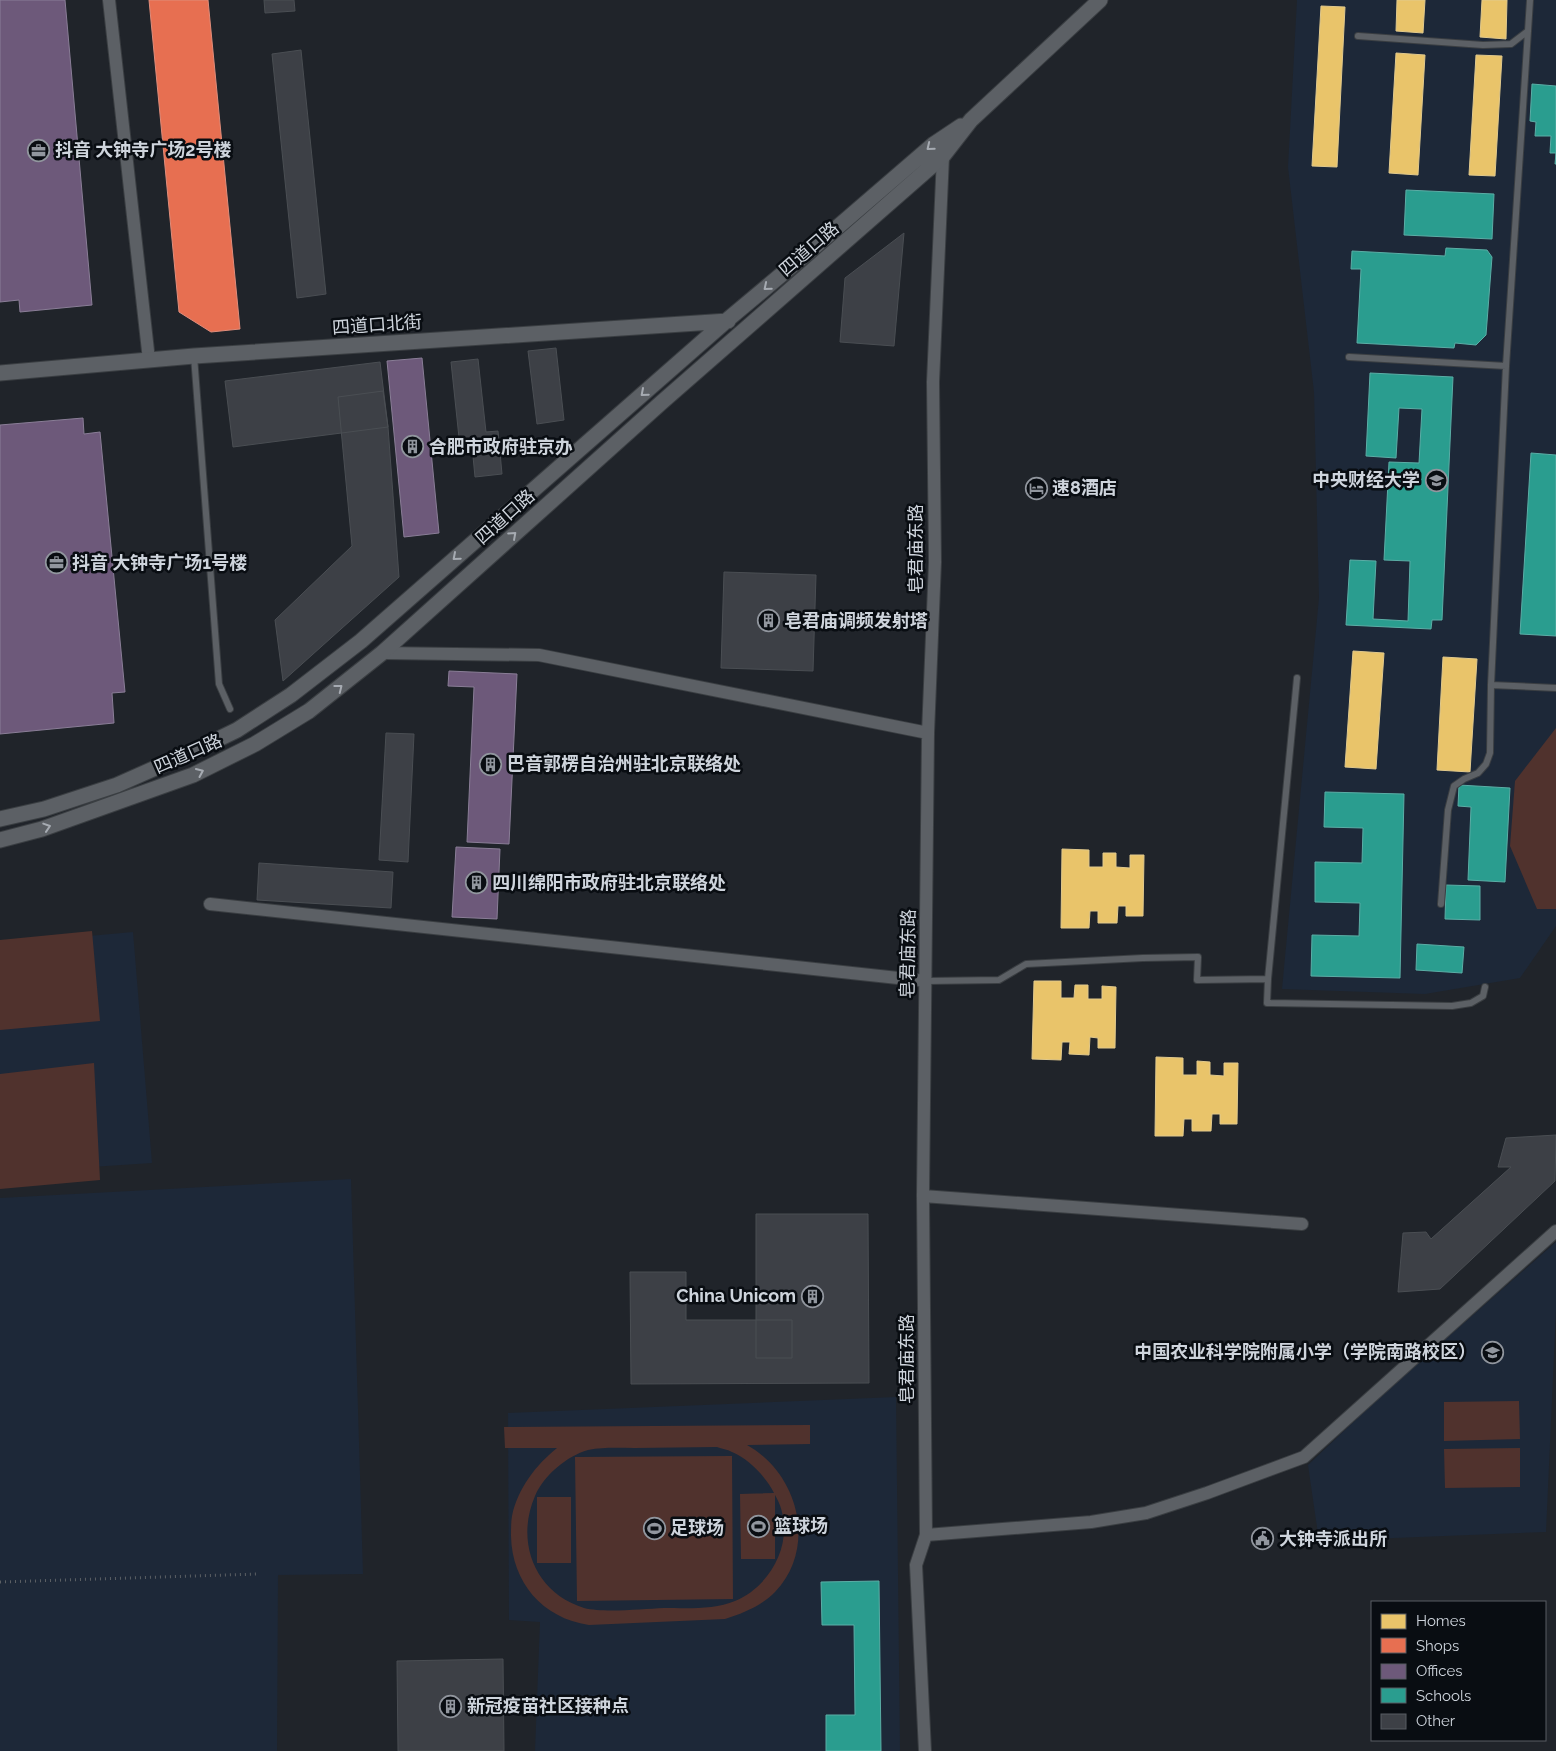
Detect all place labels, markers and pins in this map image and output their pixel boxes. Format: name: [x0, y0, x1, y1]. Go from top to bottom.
office icon: 抖音 大钟寺广场2号楼: [27, 138, 51, 162]
place label: 抖音 大钟寺广场2号楼: [55, 139, 231, 160]
building icon: 合肥市政府驻京办: [401, 435, 425, 459]
place label: 合肥市政府驻京办: [429, 436, 573, 457]
school or university icon: 中央财经大学: [1424, 468, 1448, 492]
place label: 中央财经大学: [1312, 469, 1420, 490]
hotel icon: 速8酒店: [1024, 476, 1048, 500]
place label: 速8酒店: [1052, 477, 1117, 498]
office icon: 抖音 大钟寺广场1号楼: [44, 551, 68, 575]
place label: 抖音 大钟寺广场1号楼: [72, 552, 247, 573]
building icon: 皂君庙调频发射塔: [756, 609, 780, 633]
place label: 皂君庙调频发射塔: [784, 610, 928, 631]
building icon: 巴音郭楞自治州驻北京联络处: [479, 752, 503, 776]
place label: 巴音郭楞自治州驻北京联络处: [507, 753, 741, 774]
building icon: 四川绵阳市政府驻北京联络处: [464, 871, 488, 895]
place label: 四川绵阳市政府驻北京联络处: [492, 872, 726, 893]
building icon: China Unicom: [800, 1284, 824, 1308]
place label: China Unicom: [676, 1285, 796, 1306]
school or university icon: 中国农业科学院附属小学（学院南路校区）: [1480, 1340, 1504, 1364]
place label: 中国农业科学院附属小学（学院南路校区）: [1134, 1341, 1476, 1362]
sports icon: 篮球场: [746, 1514, 770, 1538]
place label: 篮球场: [774, 1515, 828, 1536]
sports icon: 足球场: [642, 1516, 666, 1540]
place label: 足球场: [670, 1517, 724, 1538]
public building icon: 大钟寺派出所: [1251, 1527, 1275, 1551]
place label: 大钟寺派出所: [1279, 1528, 1387, 1549]
building icon: 新冠疫苗社区接种点: [439, 1694, 463, 1718]
place label: 新冠疫苗社区接种点: [467, 1695, 629, 1716]

